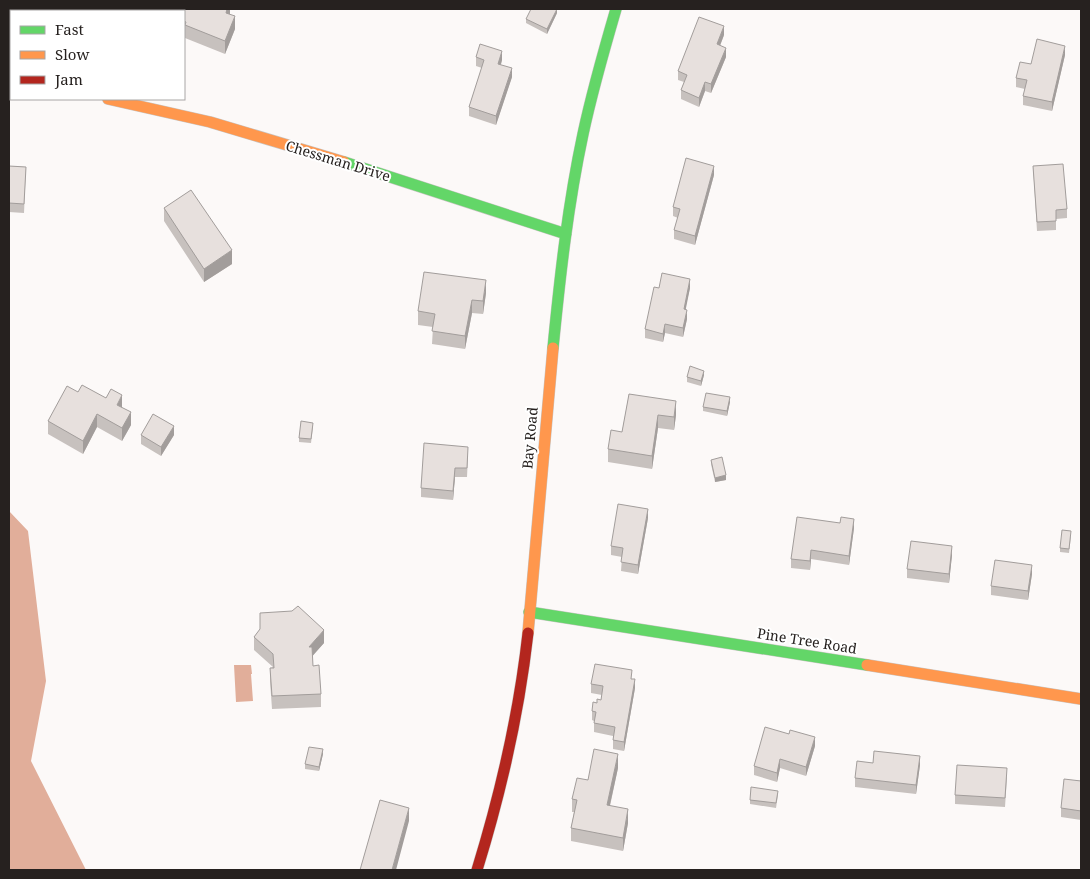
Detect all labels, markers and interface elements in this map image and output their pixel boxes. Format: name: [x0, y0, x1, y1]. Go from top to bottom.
legend: [10, 10, 185, 100]
text: Fast: [55, 19, 84, 39]
text: Slow: [55, 44, 89, 64]
text: Jam: [54, 69, 83, 89]
street label: Chessman Drive: [284, 136, 393, 185]
street label: Bay Road: [517, 406, 542, 470]
street label: Pine Tree Road: [756, 623, 859, 658]

